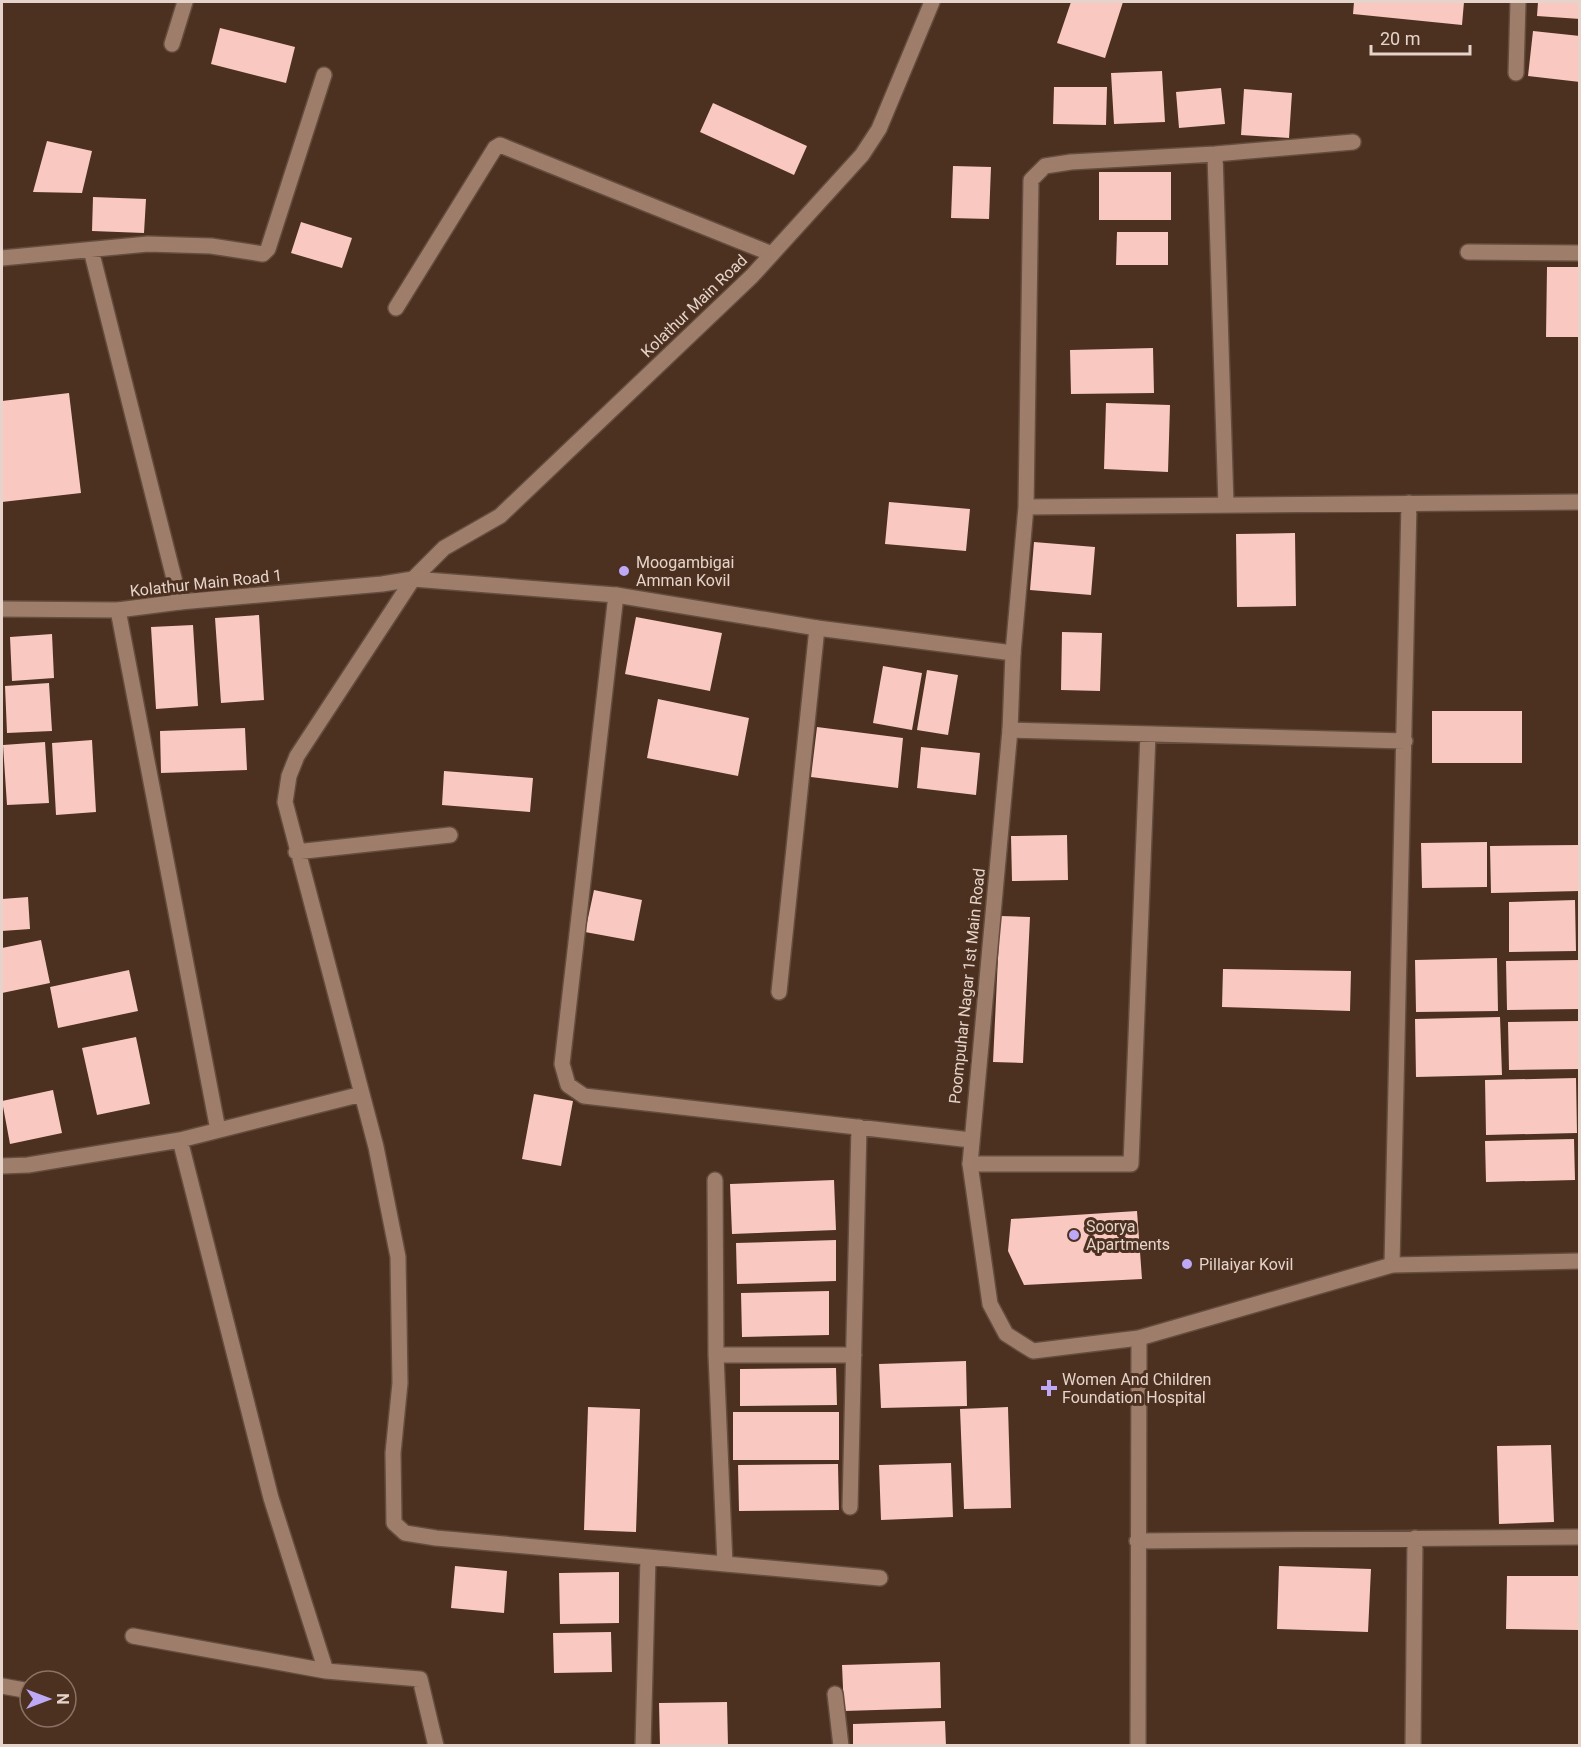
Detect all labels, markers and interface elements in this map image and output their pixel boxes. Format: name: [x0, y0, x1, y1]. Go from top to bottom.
scale bar: [1371, 18, 1470, 56]
text: 20 m: [1380, 28, 1420, 49]
street label: Kolathur Main Road: [637, 251, 751, 361]
place label: Moogambigai Amman Kovil: [636, 553, 734, 590]
marker: Moogambigai Amman Kovil: [617, 564, 631, 578]
street label: Kolathur Main Road 1: [129, 566, 283, 600]
street label: Poompuhar Nagar 1st Main Road: [945, 867, 989, 1105]
place label: Soorya Apartments: [1086, 1217, 1170, 1254]
marker: Soorya Apartments: [1067, 1228, 1081, 1242]
place label: Pillaiyar Kovil: [1199, 1255, 1293, 1274]
marker: Pillaiyar Kovil: [1180, 1257, 1194, 1271]
place label: Women And Children Foundation Hospital: [1062, 1370, 1211, 1407]
marker: Women And Children Foundation Hospital: [1040, 1379, 1058, 1397]
north arrow: [18, 1669, 78, 1729]
text: N: [53, 1693, 72, 1705]

